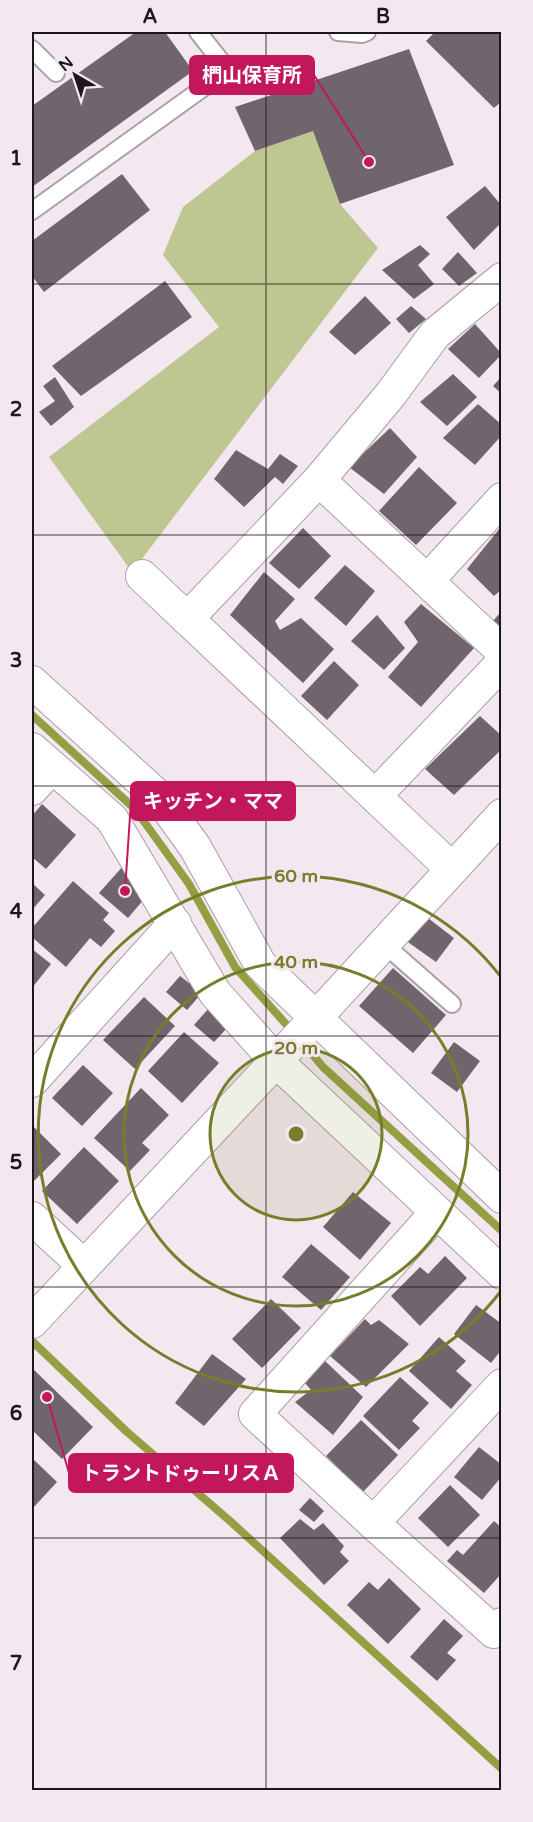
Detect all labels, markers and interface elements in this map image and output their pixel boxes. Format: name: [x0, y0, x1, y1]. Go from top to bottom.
text: A: [143, 5, 158, 29]
text: B: [376, 5, 390, 29]
north arrow: [45, 45, 105, 105]
text: N: [55, 52, 77, 76]
callout: 椚山保育所: [190, 56, 314, 94]
text: 椚山保育所: [202, 64, 302, 88]
text: 1: [10, 147, 22, 171]
text: 2: [10, 398, 22, 422]
text: 3: [10, 649, 22, 673]
callout: キッチン・ママ: [131, 782, 295, 820]
text: キッチン・ママ: [143, 790, 283, 814]
text: 60 m: [274, 865, 318, 887]
text: 4: [10, 900, 23, 924]
text: 40 m: [274, 951, 318, 973]
text: 20 m: [274, 1037, 318, 1059]
centre of rings: [286, 1124, 306, 1144]
text: 5: [10, 1151, 22, 1175]
text: 6: [10, 1402, 22, 1426]
callout: トラントドゥーリスＡ: [69, 1454, 293, 1492]
text: トラントドゥーリスＡ: [81, 1462, 281, 1486]
text: 7: [10, 1652, 22, 1676]

